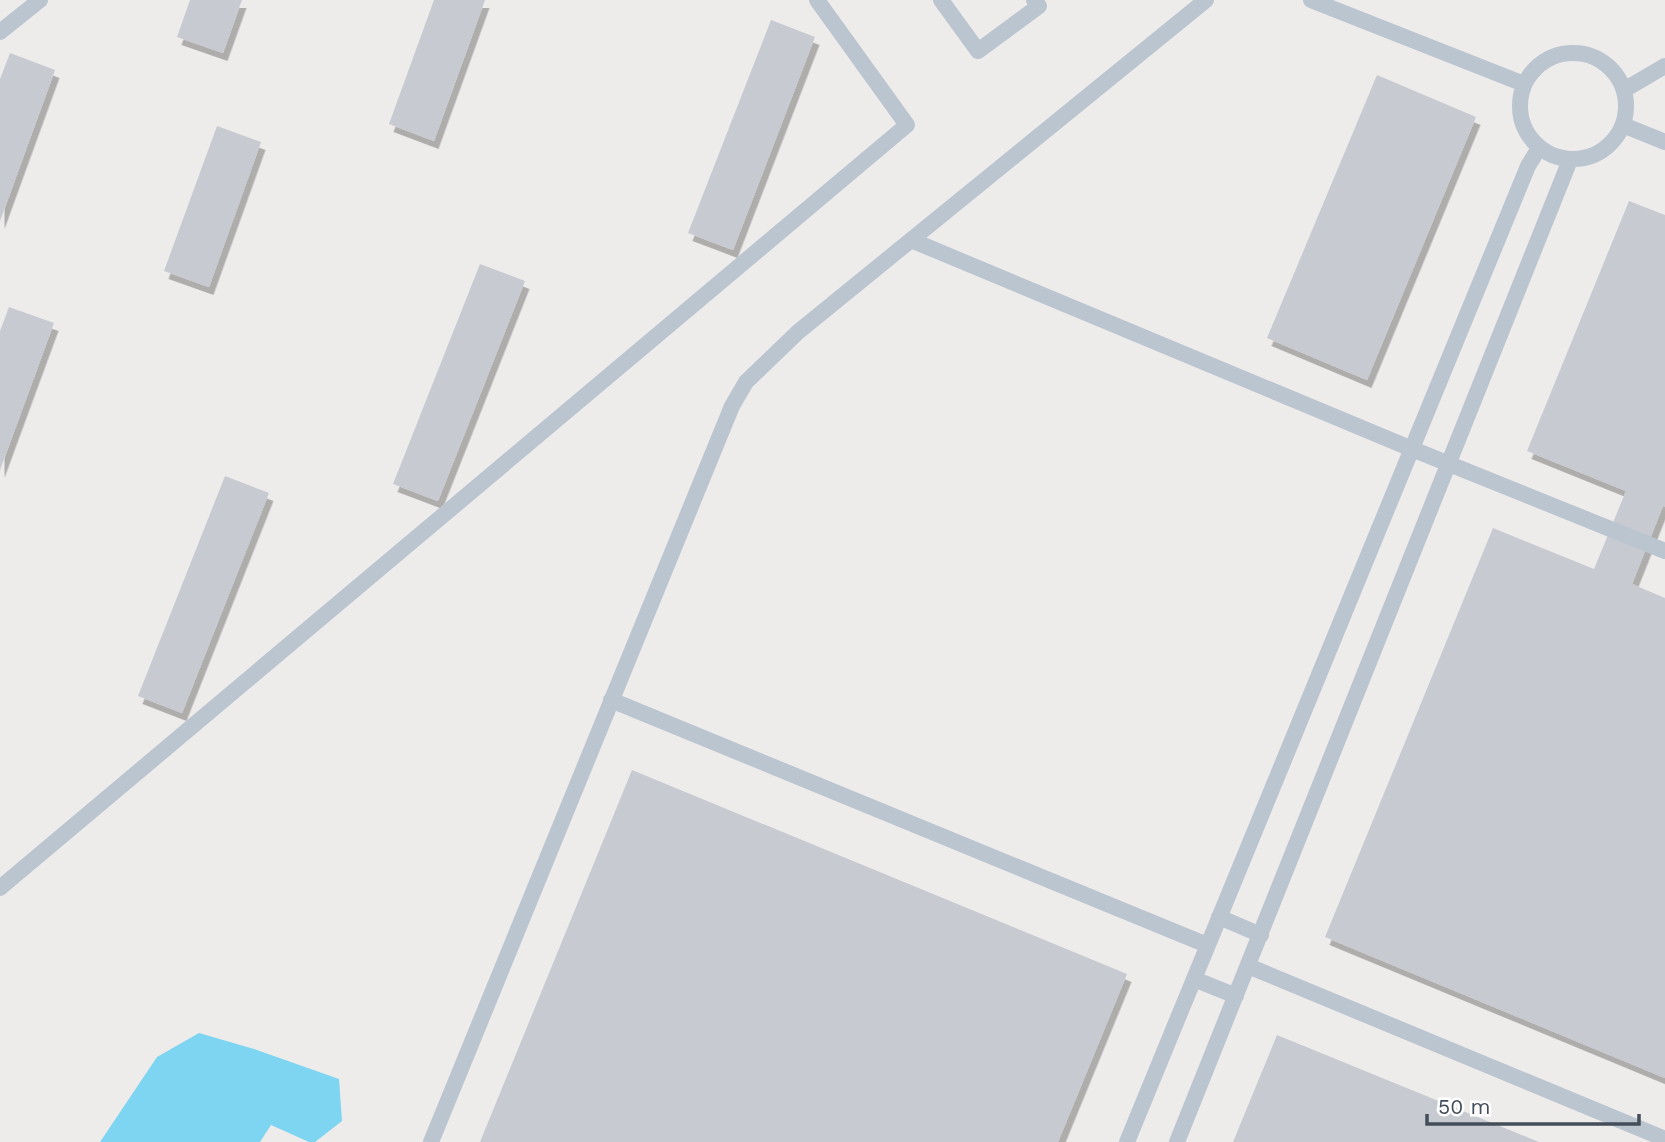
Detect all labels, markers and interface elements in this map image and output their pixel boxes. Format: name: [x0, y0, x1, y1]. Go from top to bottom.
scale bar: [1427, 1082, 1639, 1126]
text: 50 m: [1438, 1094, 1490, 1119]

